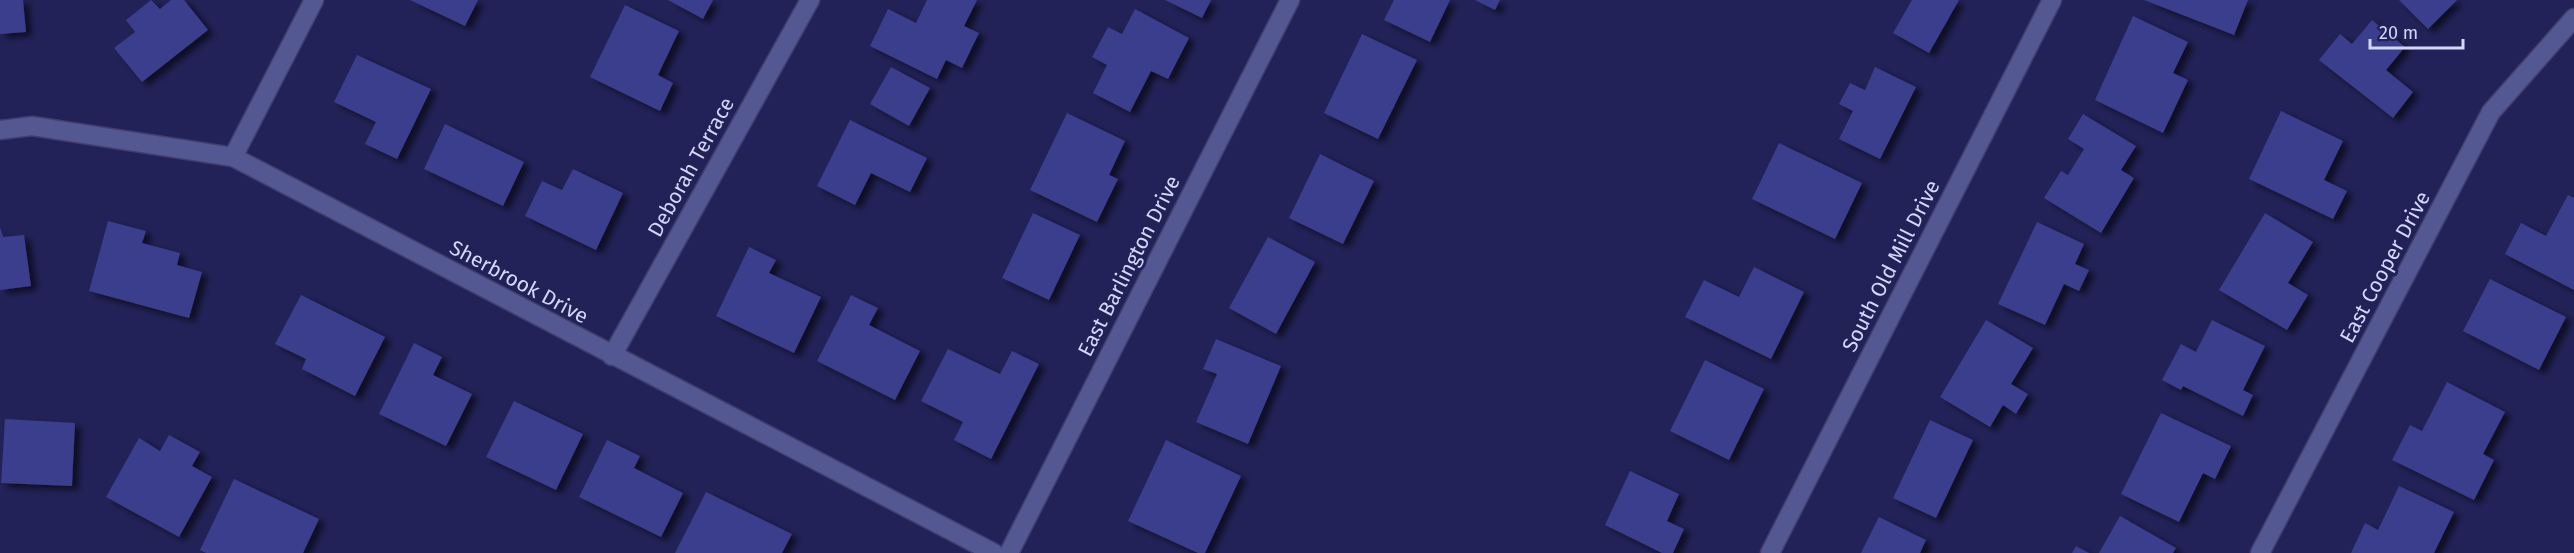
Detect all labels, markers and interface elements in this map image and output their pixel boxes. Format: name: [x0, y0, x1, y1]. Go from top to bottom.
scale bar: [2370, 12, 2463, 50]
text: 20 m: [2379, 22, 2418, 44]
street label: Deborah Terrace: [642, 93, 740, 241]
street label: East Barlington Drive: [1072, 171, 1186, 361]
street label: South Old Mill Drive: [1836, 176, 1946, 356]
street label: East Cooper Drive: [2334, 187, 2436, 347]
street label: Sherbrook Drive: [445, 235, 593, 329]

